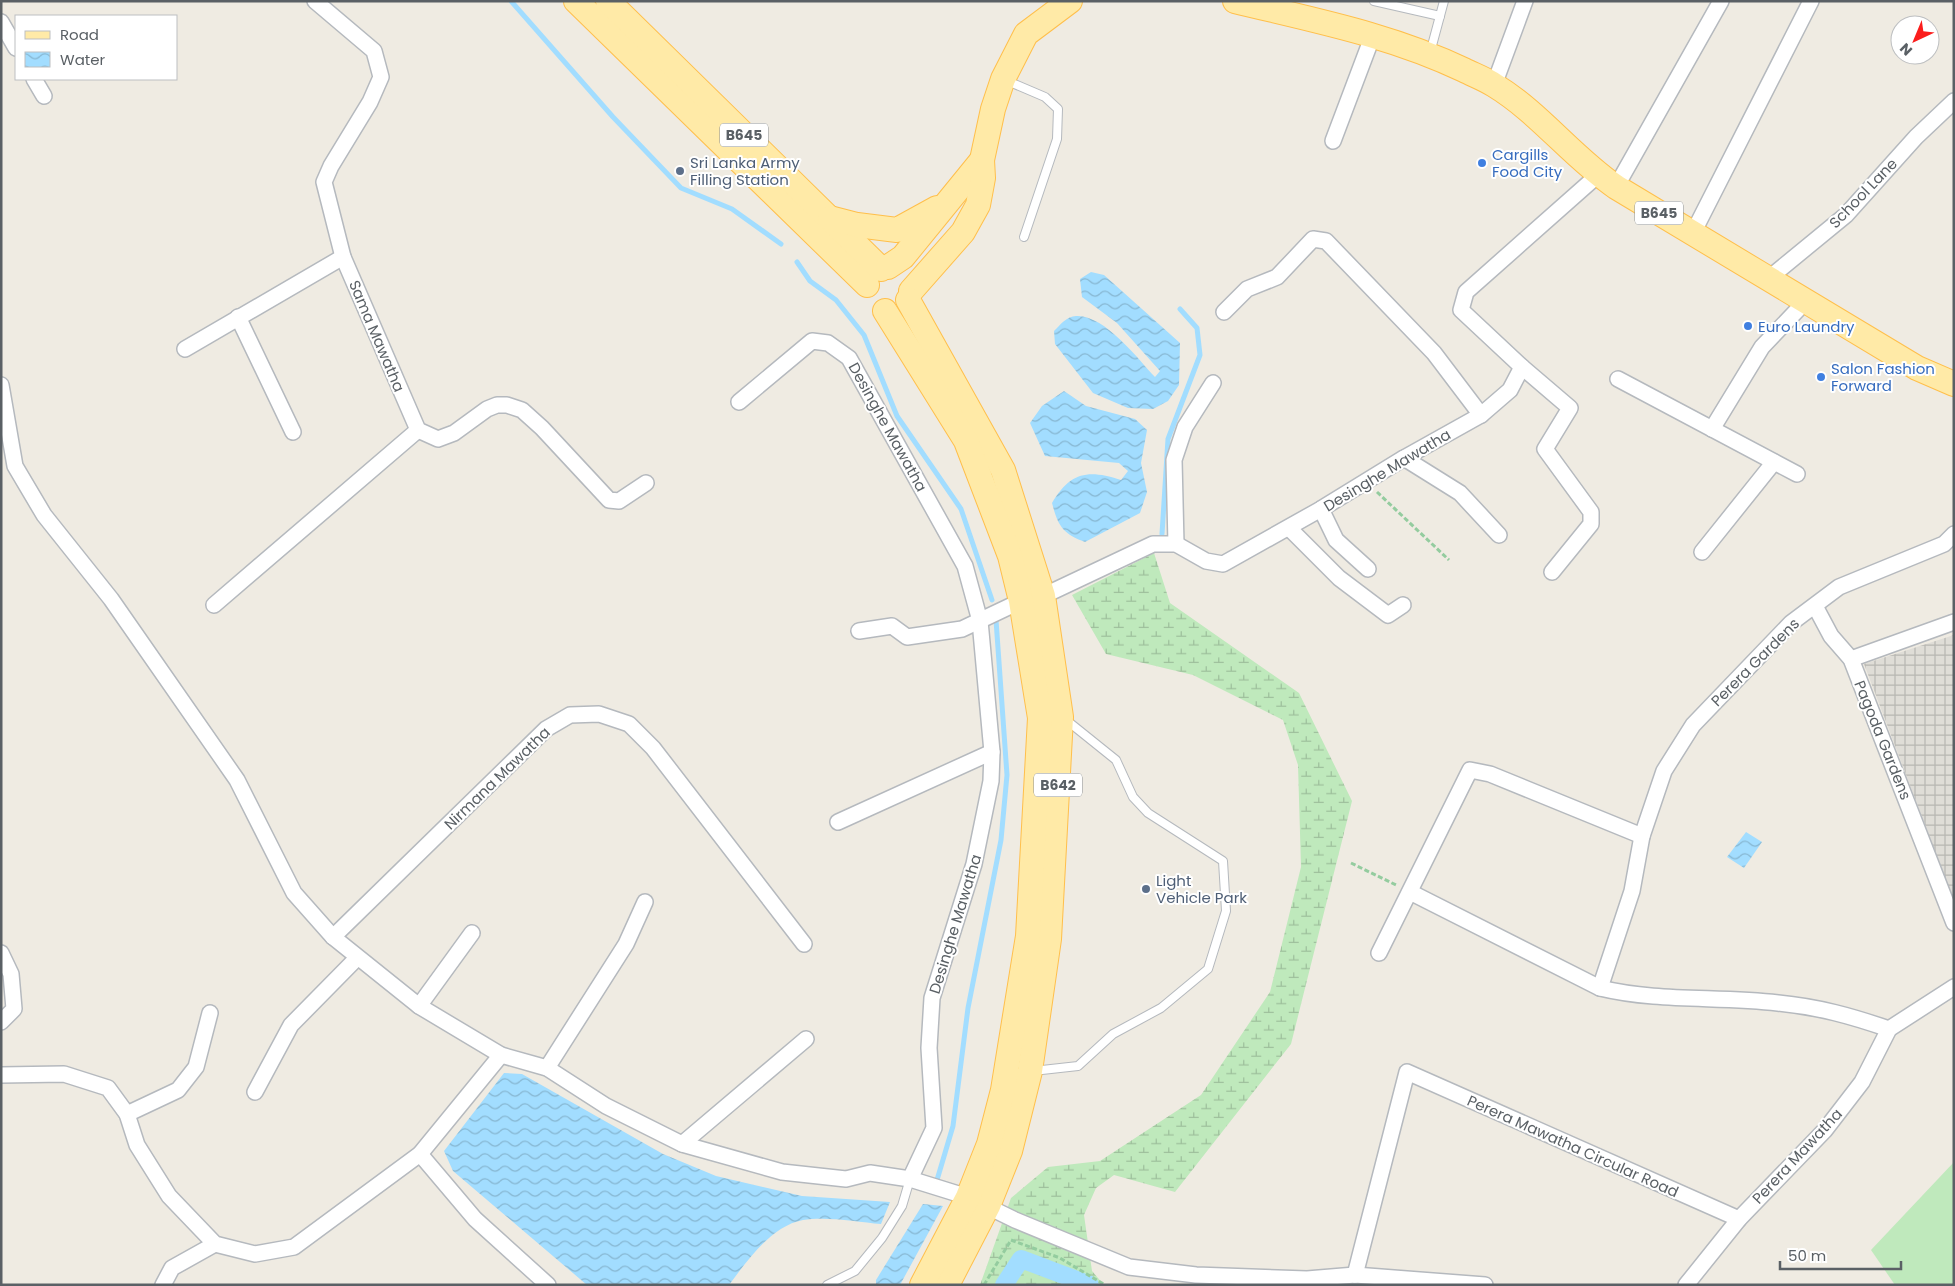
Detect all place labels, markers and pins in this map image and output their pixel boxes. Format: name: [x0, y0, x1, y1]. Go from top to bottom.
place label: Cargills Food City: [1492, 144, 1563, 182]
place label: Sri Lanka Army Filling Station: [690, 152, 800, 190]
marker: Cargills Food City: [1476, 157, 1488, 169]
marker: Sri Lanka Army Filling Station: [674, 165, 686, 177]
place label: Euro Laundry: [1758, 316, 1855, 337]
marker: Euro Laundry: [1742, 320, 1754, 332]
place label: Salon Fashion Forward: [1831, 358, 1935, 396]
marker: Salon Fashion Forward: [1815, 371, 1827, 383]
place label: Light Vehicle Park: [1156, 870, 1247, 908]
marker: Light Vehicle Park: [1140, 883, 1152, 895]

